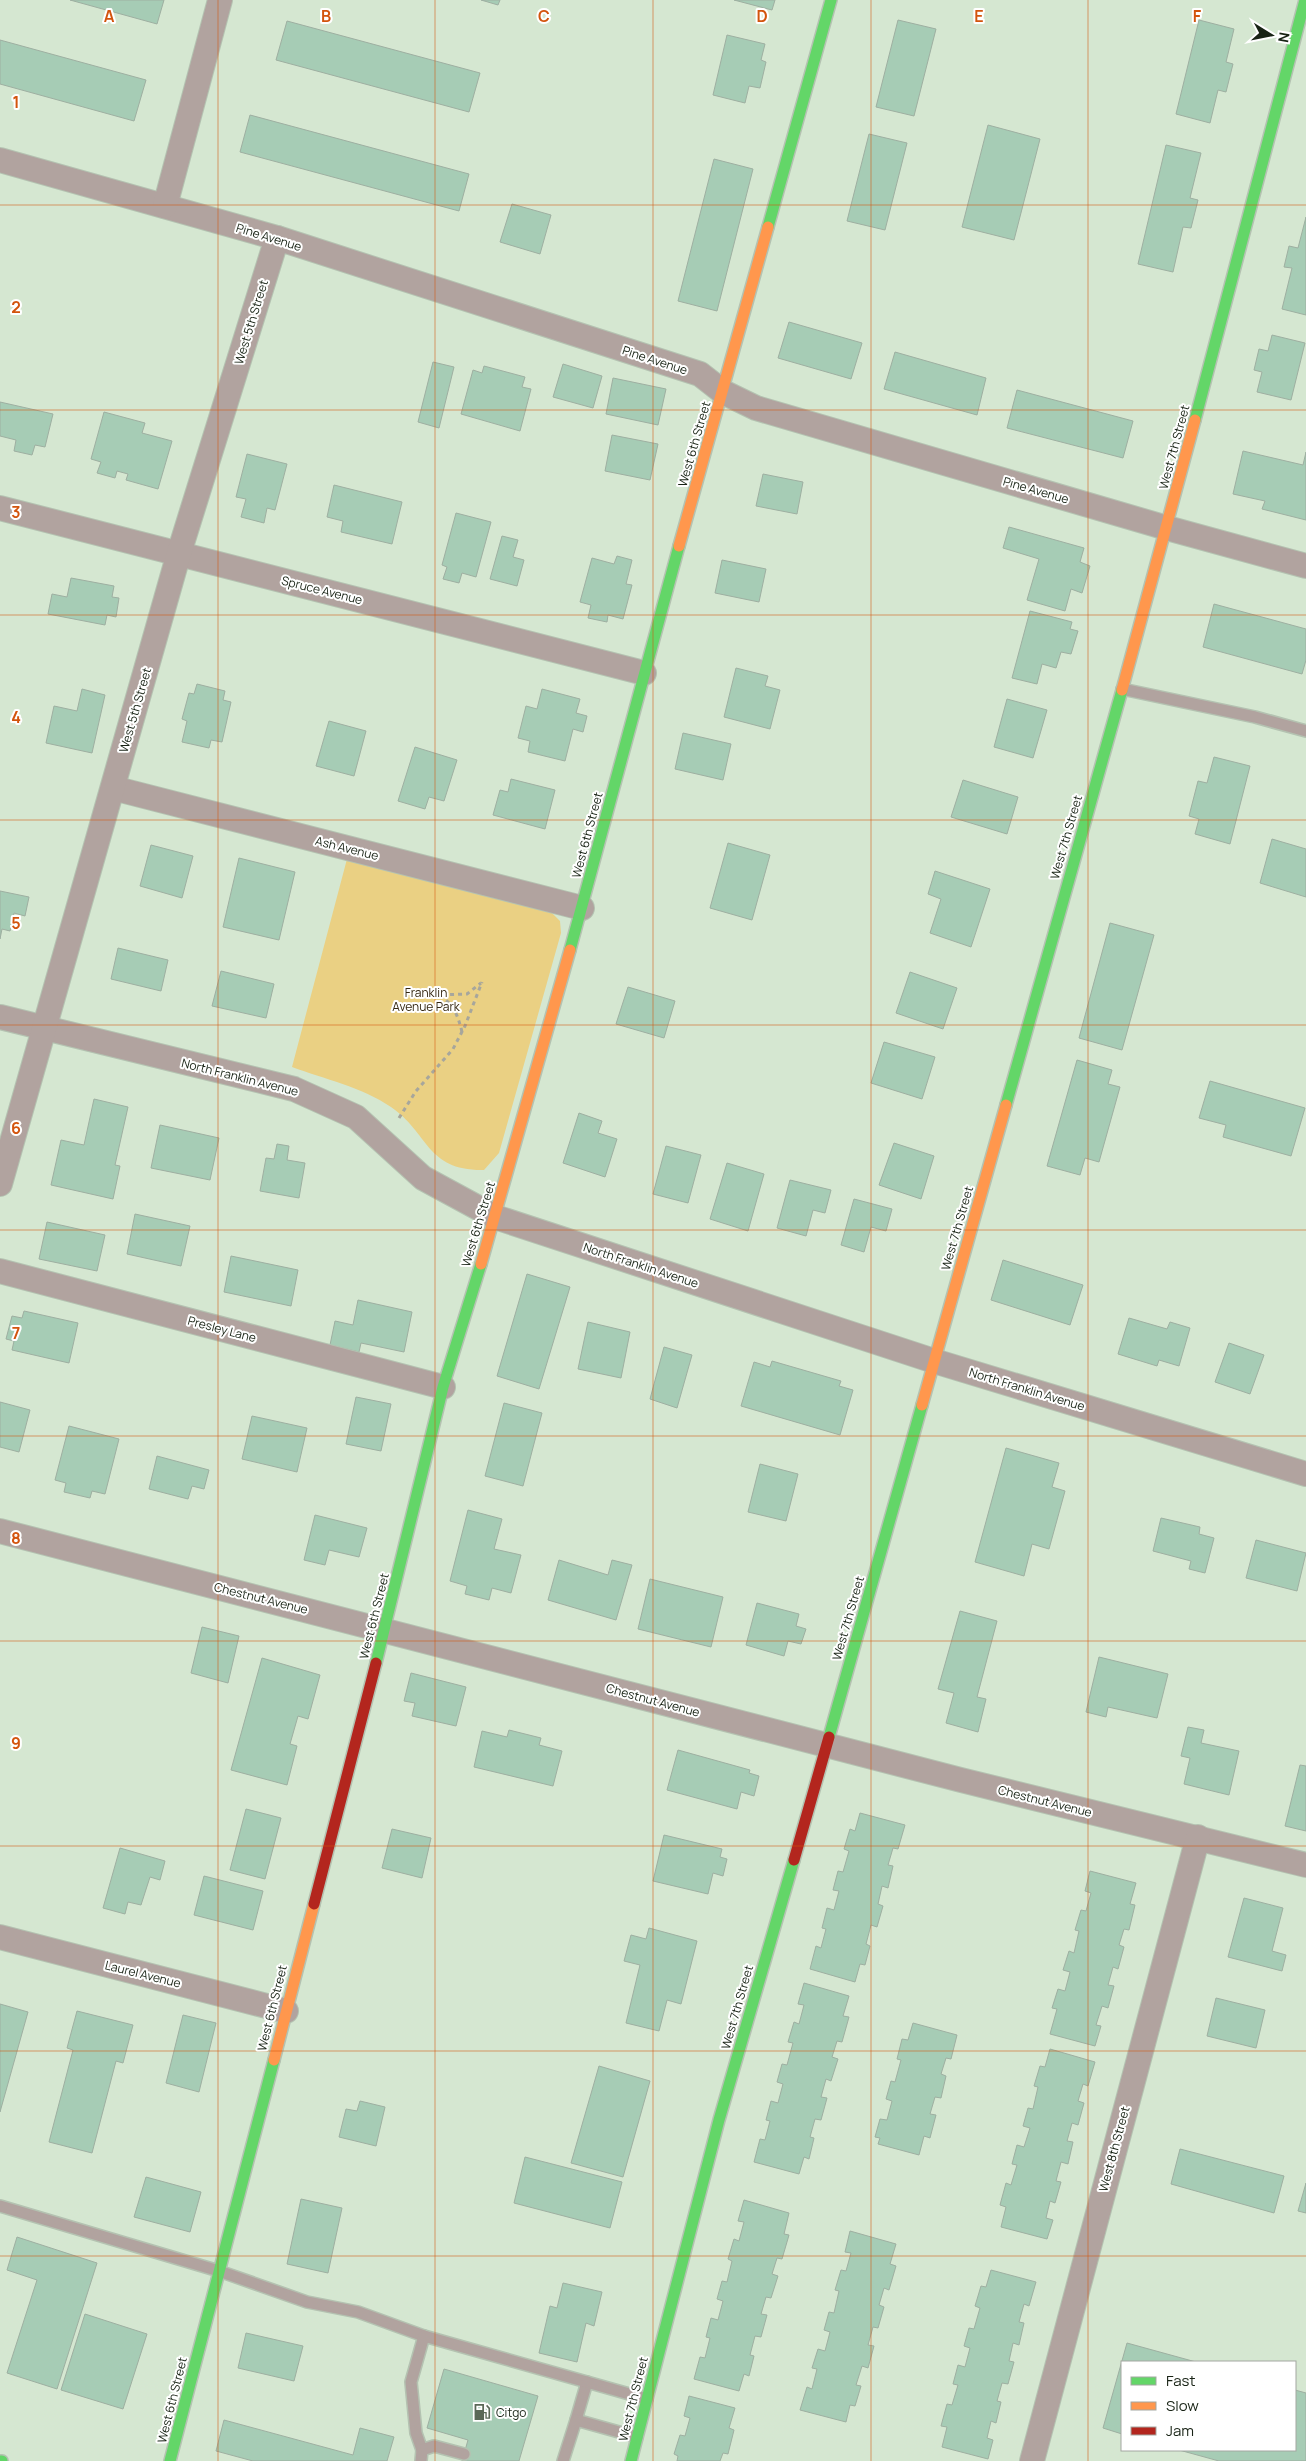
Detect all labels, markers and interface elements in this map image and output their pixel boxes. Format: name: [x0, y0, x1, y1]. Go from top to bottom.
text: A: [104, 5, 115, 27]
text: B: [321, 5, 331, 27]
text: C: [538, 5, 550, 27]
text: D: [756, 5, 768, 27]
text: E: [974, 5, 984, 27]
text: F: [1193, 5, 1202, 27]
north arrow: [1246, 10, 1296, 60]
text: N: [1274, 31, 1295, 44]
text: 1: [12, 91, 20, 113]
street label: Pine Avenue: [234, 219, 304, 255]
street label: West 5th Street: [230, 277, 272, 366]
text: 2: [11, 296, 21, 318]
street label: Pine Avenue: [620, 341, 690, 379]
street label: West 6th Street: [674, 399, 714, 489]
street label: West 7th Street: [1155, 403, 1193, 491]
street label: Pine Avenue: [1001, 473, 1071, 507]
text: 3: [11, 501, 21, 523]
street label: Spruce Avenue: [280, 572, 364, 608]
street label: West 5th Street: [115, 665, 155, 754]
text: 4: [11, 706, 21, 728]
street label: West 6th Street: [567, 790, 607, 880]
street label: West 7th Street: [1046, 793, 1086, 881]
street label: Ash Avenue: [314, 832, 380, 864]
text: 5: [11, 912, 21, 934]
park label: Franklin Avenue Park: [392, 984, 461, 1015]
street label: North Franklin Avenue: [180, 1054, 300, 1100]
text: 6: [11, 1117, 21, 1139]
street label: West 6th Street: [457, 1179, 499, 1269]
street label: West 7th Street: [937, 1184, 977, 1272]
street label: North Franklin Avenue: [581, 1238, 701, 1292]
street label: Presley Lane: [186, 1312, 258, 1346]
text: 7: [12, 1322, 20, 1344]
street label: North Franklin Avenue: [967, 1363, 1087, 1415]
text: 8: [11, 1527, 21, 1549]
street label: West 6th Street: [355, 1571, 393, 1661]
street label: West 7th Street: [828, 1574, 868, 1662]
street label: Chestnut Avenue: [212, 1578, 310, 1618]
street label: Chestnut Avenue: [604, 1679, 702, 1721]
text: 9: [11, 1732, 21, 1754]
street label: Chestnut Avenue: [996, 1781, 1094, 1821]
street label: Laurel Avenue: [103, 1956, 183, 1992]
street label: West 6th Street: [253, 1963, 291, 2053]
street label: West 7th Street: [717, 1963, 757, 2051]
street label: West 8th Street: [1094, 2104, 1134, 2193]
street label: West 6th Street: [153, 2355, 191, 2445]
street label: West 7th Street: [614, 2355, 652, 2443]
legend: [1121, 2361, 1296, 2451]
text: Fast: [1166, 2370, 1195, 2391]
text: Slow: [1166, 2395, 1199, 2416]
fuel station icon: Citgo: [472, 2402, 492, 2422]
place label: Citgo: [496, 2404, 526, 2421]
text: Jam: [1166, 2420, 1194, 2441]

